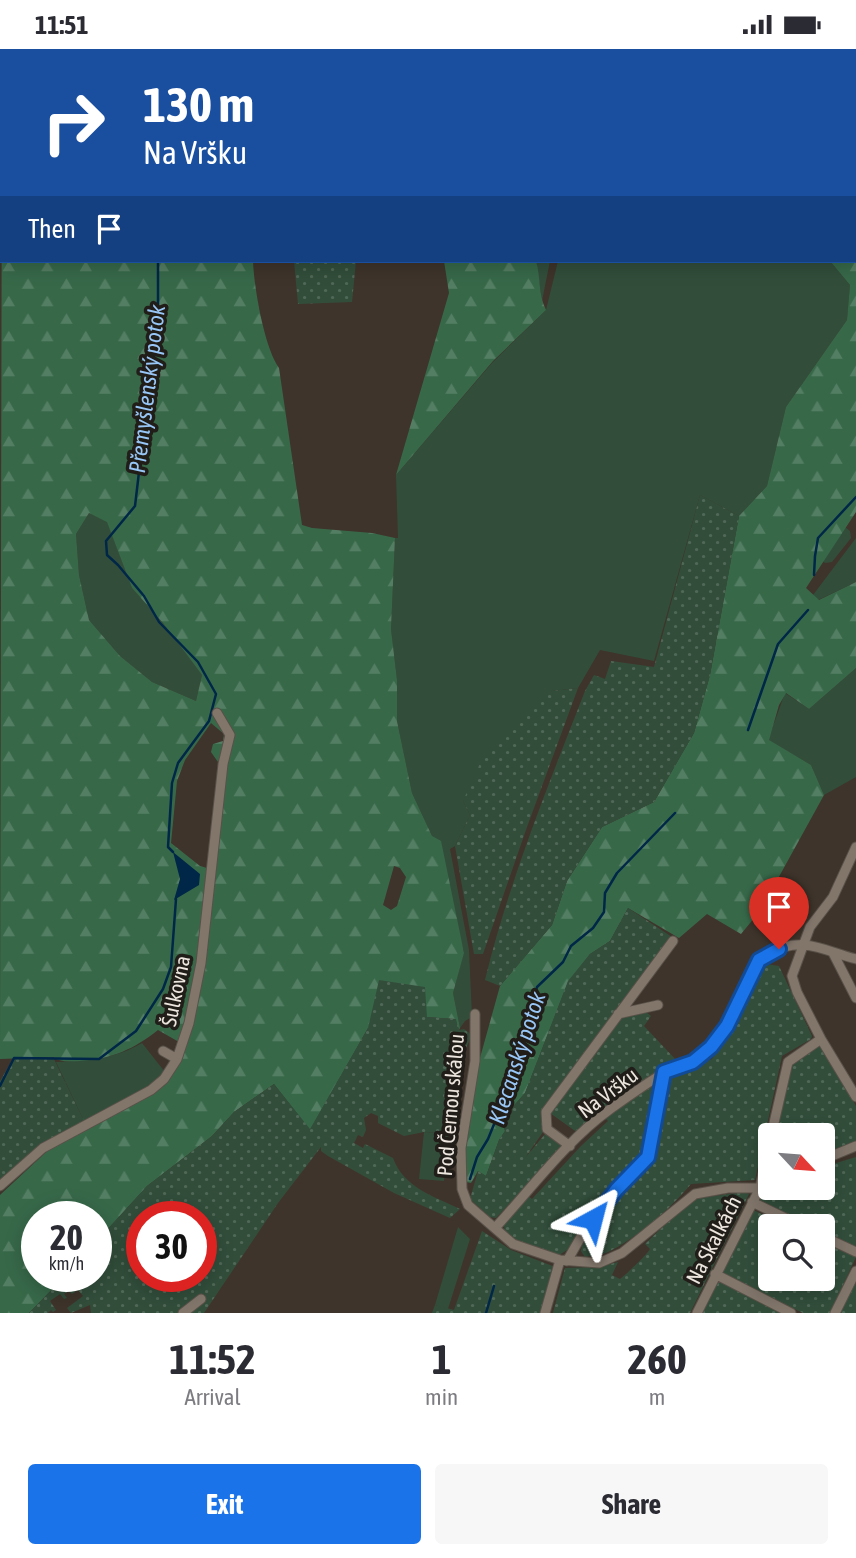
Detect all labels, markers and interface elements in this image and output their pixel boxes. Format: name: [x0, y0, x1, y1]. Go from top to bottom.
text: 11:51: [35, 10, 89, 40]
text: 130 m: [143, 76, 254, 132]
icon: right: [28, 77, 119, 168]
text: Na Vršku: [143, 134, 247, 171]
icon: arrive: [90, 210, 128, 248]
text: Then: [28, 214, 76, 244]
water label: Přemyšlenský potok: [124, 303, 170, 475]
pin: [749, 877, 809, 949]
icon: arrive: [760, 888, 798, 926]
street label: Šulkovna: [156, 953, 194, 1028]
water label: Klecanský potok: [483, 988, 551, 1127]
street label: Pod Černou skálou: [432, 1033, 468, 1177]
street label: Na Vršku: [573, 1062, 642, 1122]
north arrow: [758, 1123, 835, 1201]
map controls: [758, 1123, 835, 1291]
position arrow: [556, 1182, 630, 1256]
street label: Na Skalkách: [681, 1192, 745, 1287]
speed limit sign: 30: [126, 1201, 217, 1292]
button: search: [758, 1214, 835, 1291]
text: 20: [50, 1217, 83, 1257]
text: km/h: [49, 1253, 84, 1274]
text: 11:52: [169, 1335, 256, 1383]
text: 1: [432, 1335, 451, 1383]
text: 260: [627, 1335, 687, 1383]
text: Arrival: [184, 1384, 241, 1410]
text: min: [425, 1384, 458, 1410]
text: m: [649, 1384, 665, 1410]
button: Exit: [28, 1464, 421, 1544]
button: Share: [435, 1464, 828, 1544]

